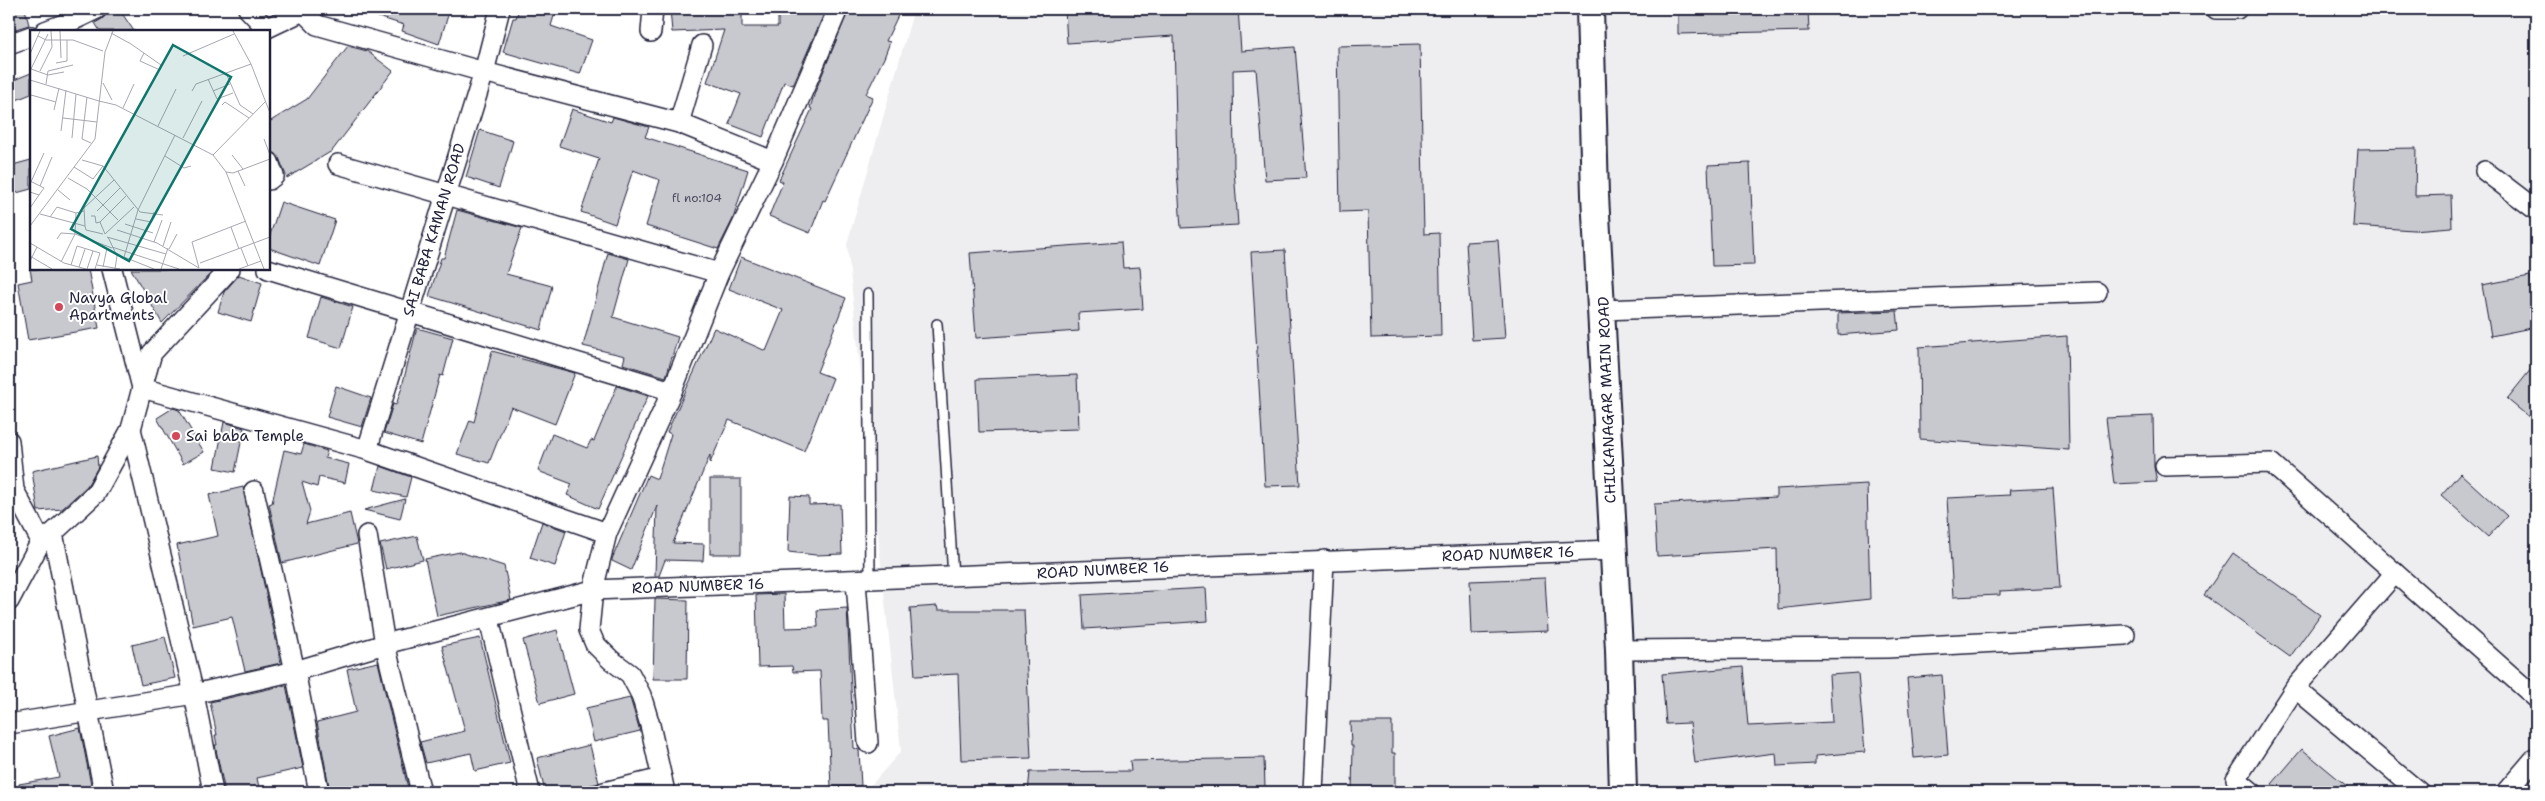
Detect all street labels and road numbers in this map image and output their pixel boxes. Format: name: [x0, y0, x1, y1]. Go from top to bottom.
street label: SAI BABA KAMAN ROAD: [398, 141, 470, 319]
street label: CHILKANAGAR MAIN ROAD: [1593, 296, 1621, 504]
street label: ROAD NUMBER 16: [1441, 542, 1575, 566]
street label: ROAD NUMBER 16: [1036, 557, 1170, 583]
street label: ROAD NUMBER 16: [631, 574, 765, 598]

